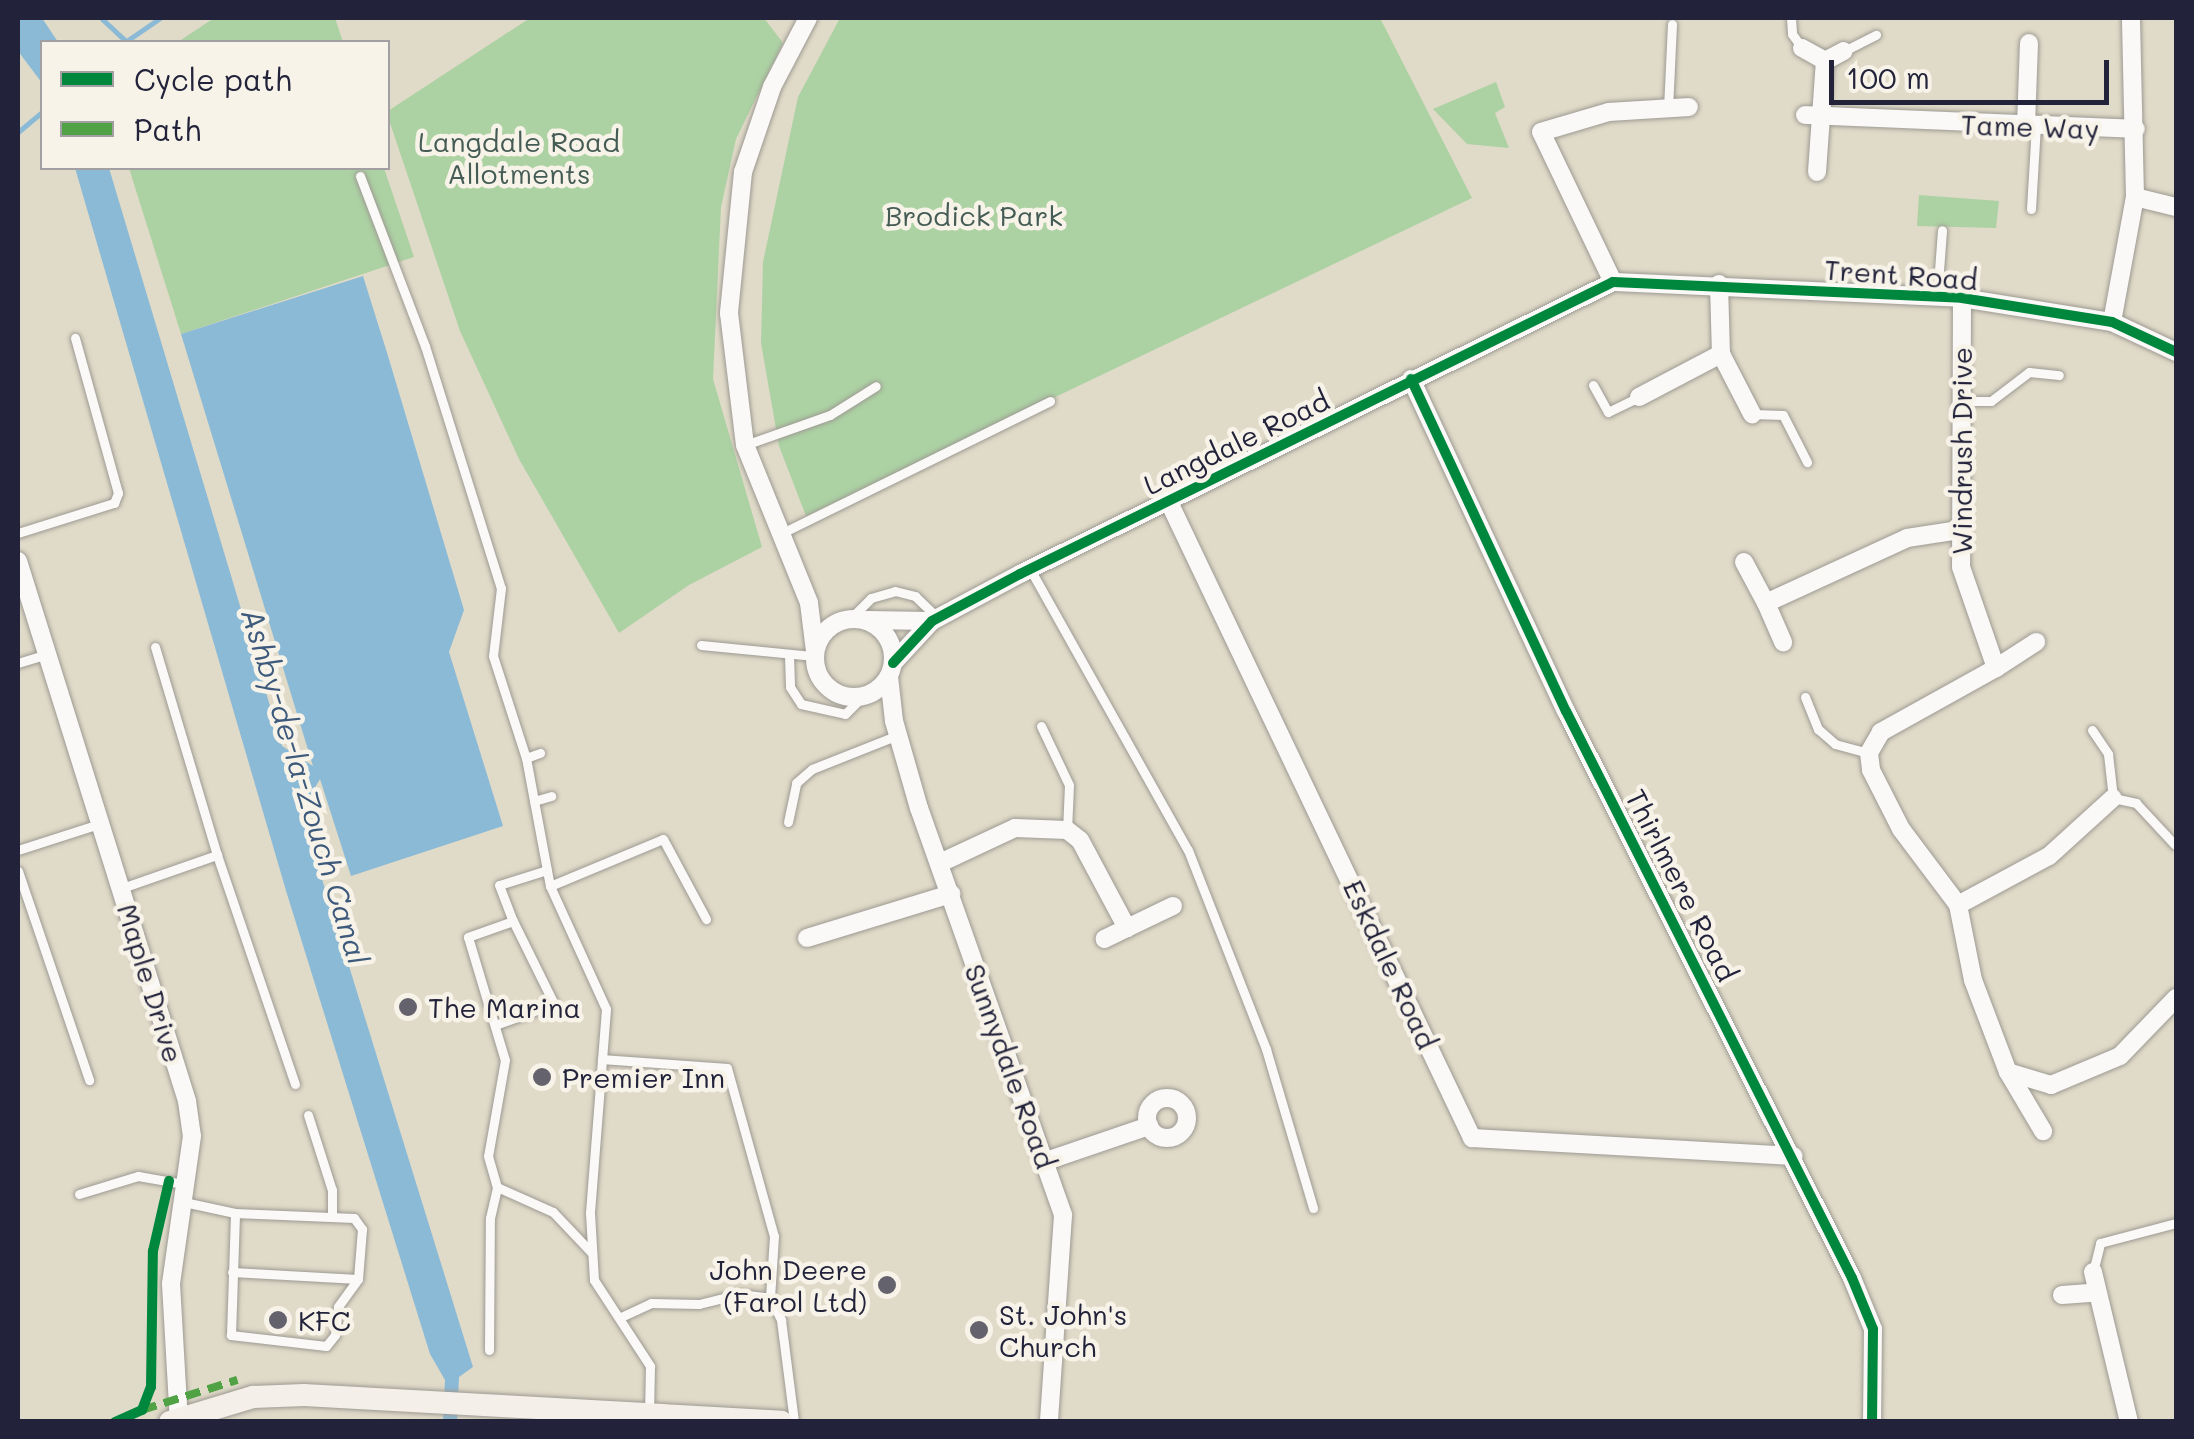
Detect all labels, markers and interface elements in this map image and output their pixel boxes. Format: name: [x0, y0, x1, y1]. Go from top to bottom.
legend: [40, 40, 390, 170]
scale bar: [1834, 40, 2114, 102]
text: 100 m: [1846, 57, 1930, 97]
text: Cycle path: [134, 59, 292, 99]
street label: Tame Way: [1960, 107, 2100, 145]
text: Path: [134, 109, 201, 149]
park label: Langdale Road Allotments: [418, 124, 620, 190]
park label: Brodick Park: [885, 198, 1063, 232]
street label: Trent Road: [1823, 252, 1979, 296]
street label: Windrush Drive: [1944, 347, 1978, 555]
street label: Langdale Road: [1138, 383, 1334, 501]
water label: Ashby-de-la-Zouch Canal: [235, 604, 377, 968]
street label: Thirlmere Road: [1619, 783, 1745, 987]
street label: Eskdale Road: [1337, 874, 1445, 1054]
street label: Maple Drive: [111, 899, 191, 1067]
street label: Sunnydale Road: [958, 959, 1064, 1173]
place label: The Marina: [428, 990, 581, 1024]
marker: The Marina: [397, 996, 419, 1018]
place label: Premier Inn: [562, 1060, 725, 1094]
marker: Premier Inn: [531, 1066, 553, 1088]
place label: John Deere (Farol Ltd): [709, 1252, 867, 1318]
marker: John Deere (Farol Ltd): [876, 1274, 898, 1296]
place label: St. John's Church: [999, 1297, 1127, 1363]
place label: KFC: [298, 1303, 351, 1337]
marker: KFC: [267, 1309, 289, 1331]
marker: St. John's Church: [968, 1319, 990, 1341]

